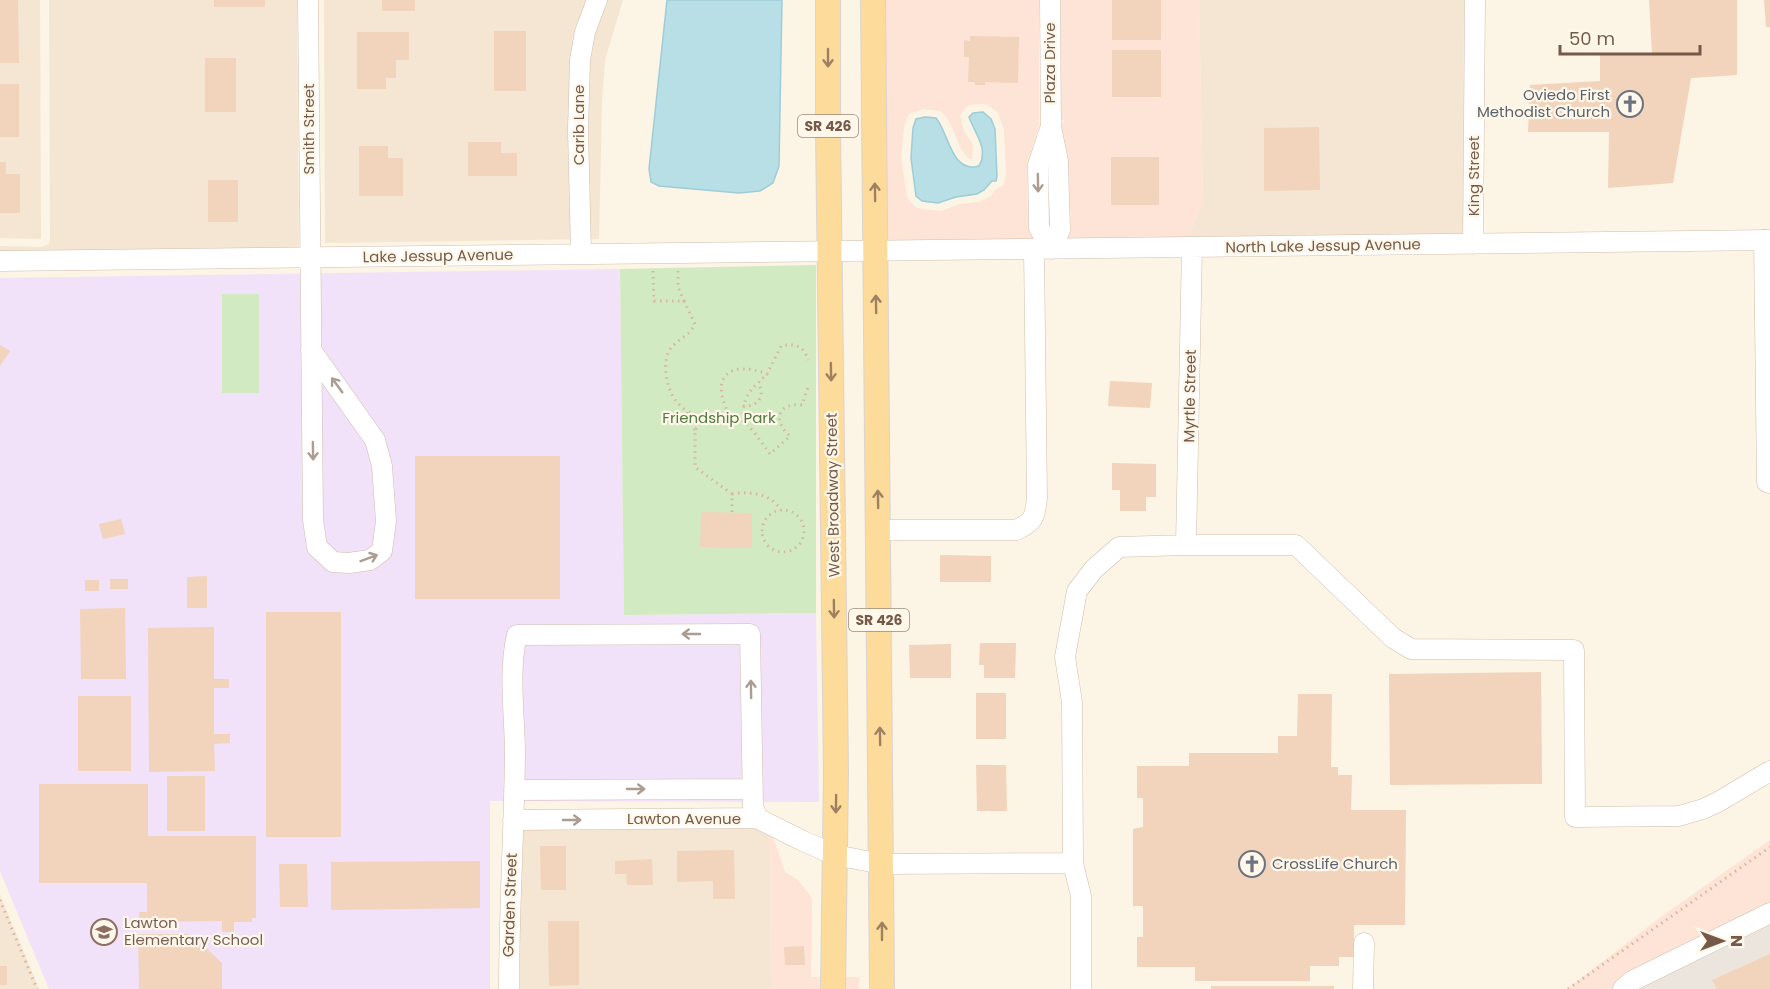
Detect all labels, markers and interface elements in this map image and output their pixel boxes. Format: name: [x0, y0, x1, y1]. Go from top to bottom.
scale bar: [1560, 18, 1700, 56]
street label: Plaza Drive: [1039, 22, 1060, 104]
text: 50 m: [1569, 26, 1615, 51]
one-way arrow: [822, 48, 834, 68]
street label: Smith Street: [298, 84, 319, 174]
place label: Oviedo First Methodist Church: [1477, 84, 1610, 122]
street label: Carib Lane: [568, 85, 589, 165]
church icon: Oviedo First Methodist Church: [1615, 89, 1645, 119]
road number: SR 426: [798, 115, 858, 137]
street label: King Street: [1463, 136, 1484, 216]
one-way arrow: [1032, 173, 1044, 193]
one-way arrow: [869, 183, 881, 203]
street label: North Lake Jessup Avenue: [1225, 233, 1421, 258]
street label: Lake Jessup Avenue: [362, 244, 513, 267]
one-way arrow: [870, 294, 882, 314]
street label: Myrtle Street: [1178, 349, 1201, 443]
one-way arrow: [825, 362, 837, 382]
one-way arrow: [330, 378, 343, 394]
park label: Friendship Park: [662, 407, 776, 428]
street label: West Broadway Street: [821, 412, 844, 578]
one-way arrow: [307, 440, 318, 460]
one-way arrow: [872, 489, 884, 509]
one-way arrow: [359, 552, 377, 563]
one-way arrow: [828, 599, 840, 619]
road number: SR 426: [849, 609, 909, 631]
one-way arrow: [682, 628, 702, 640]
one-way arrow: [745, 679, 757, 699]
one-way arrow: [874, 726, 886, 746]
one-way arrow: [625, 783, 645, 795]
one-way arrow: [830, 794, 842, 814]
street label: Lawton Avenue: [627, 808, 741, 829]
one-way arrow: [561, 814, 581, 826]
church icon: CrossLife Church: [1237, 849, 1267, 879]
street label: Garden Street: [497, 852, 522, 958]
place label: CrossLife Church: [1272, 853, 1398, 874]
north arrow: [1692, 911, 1752, 971]
place label: Lawton Elementary School: [124, 912, 263, 950]
school or university icon: Lawton Elementary School: [89, 917, 119, 947]
one-way arrow: [876, 921, 888, 941]
text: N: [1725, 935, 1748, 947]

